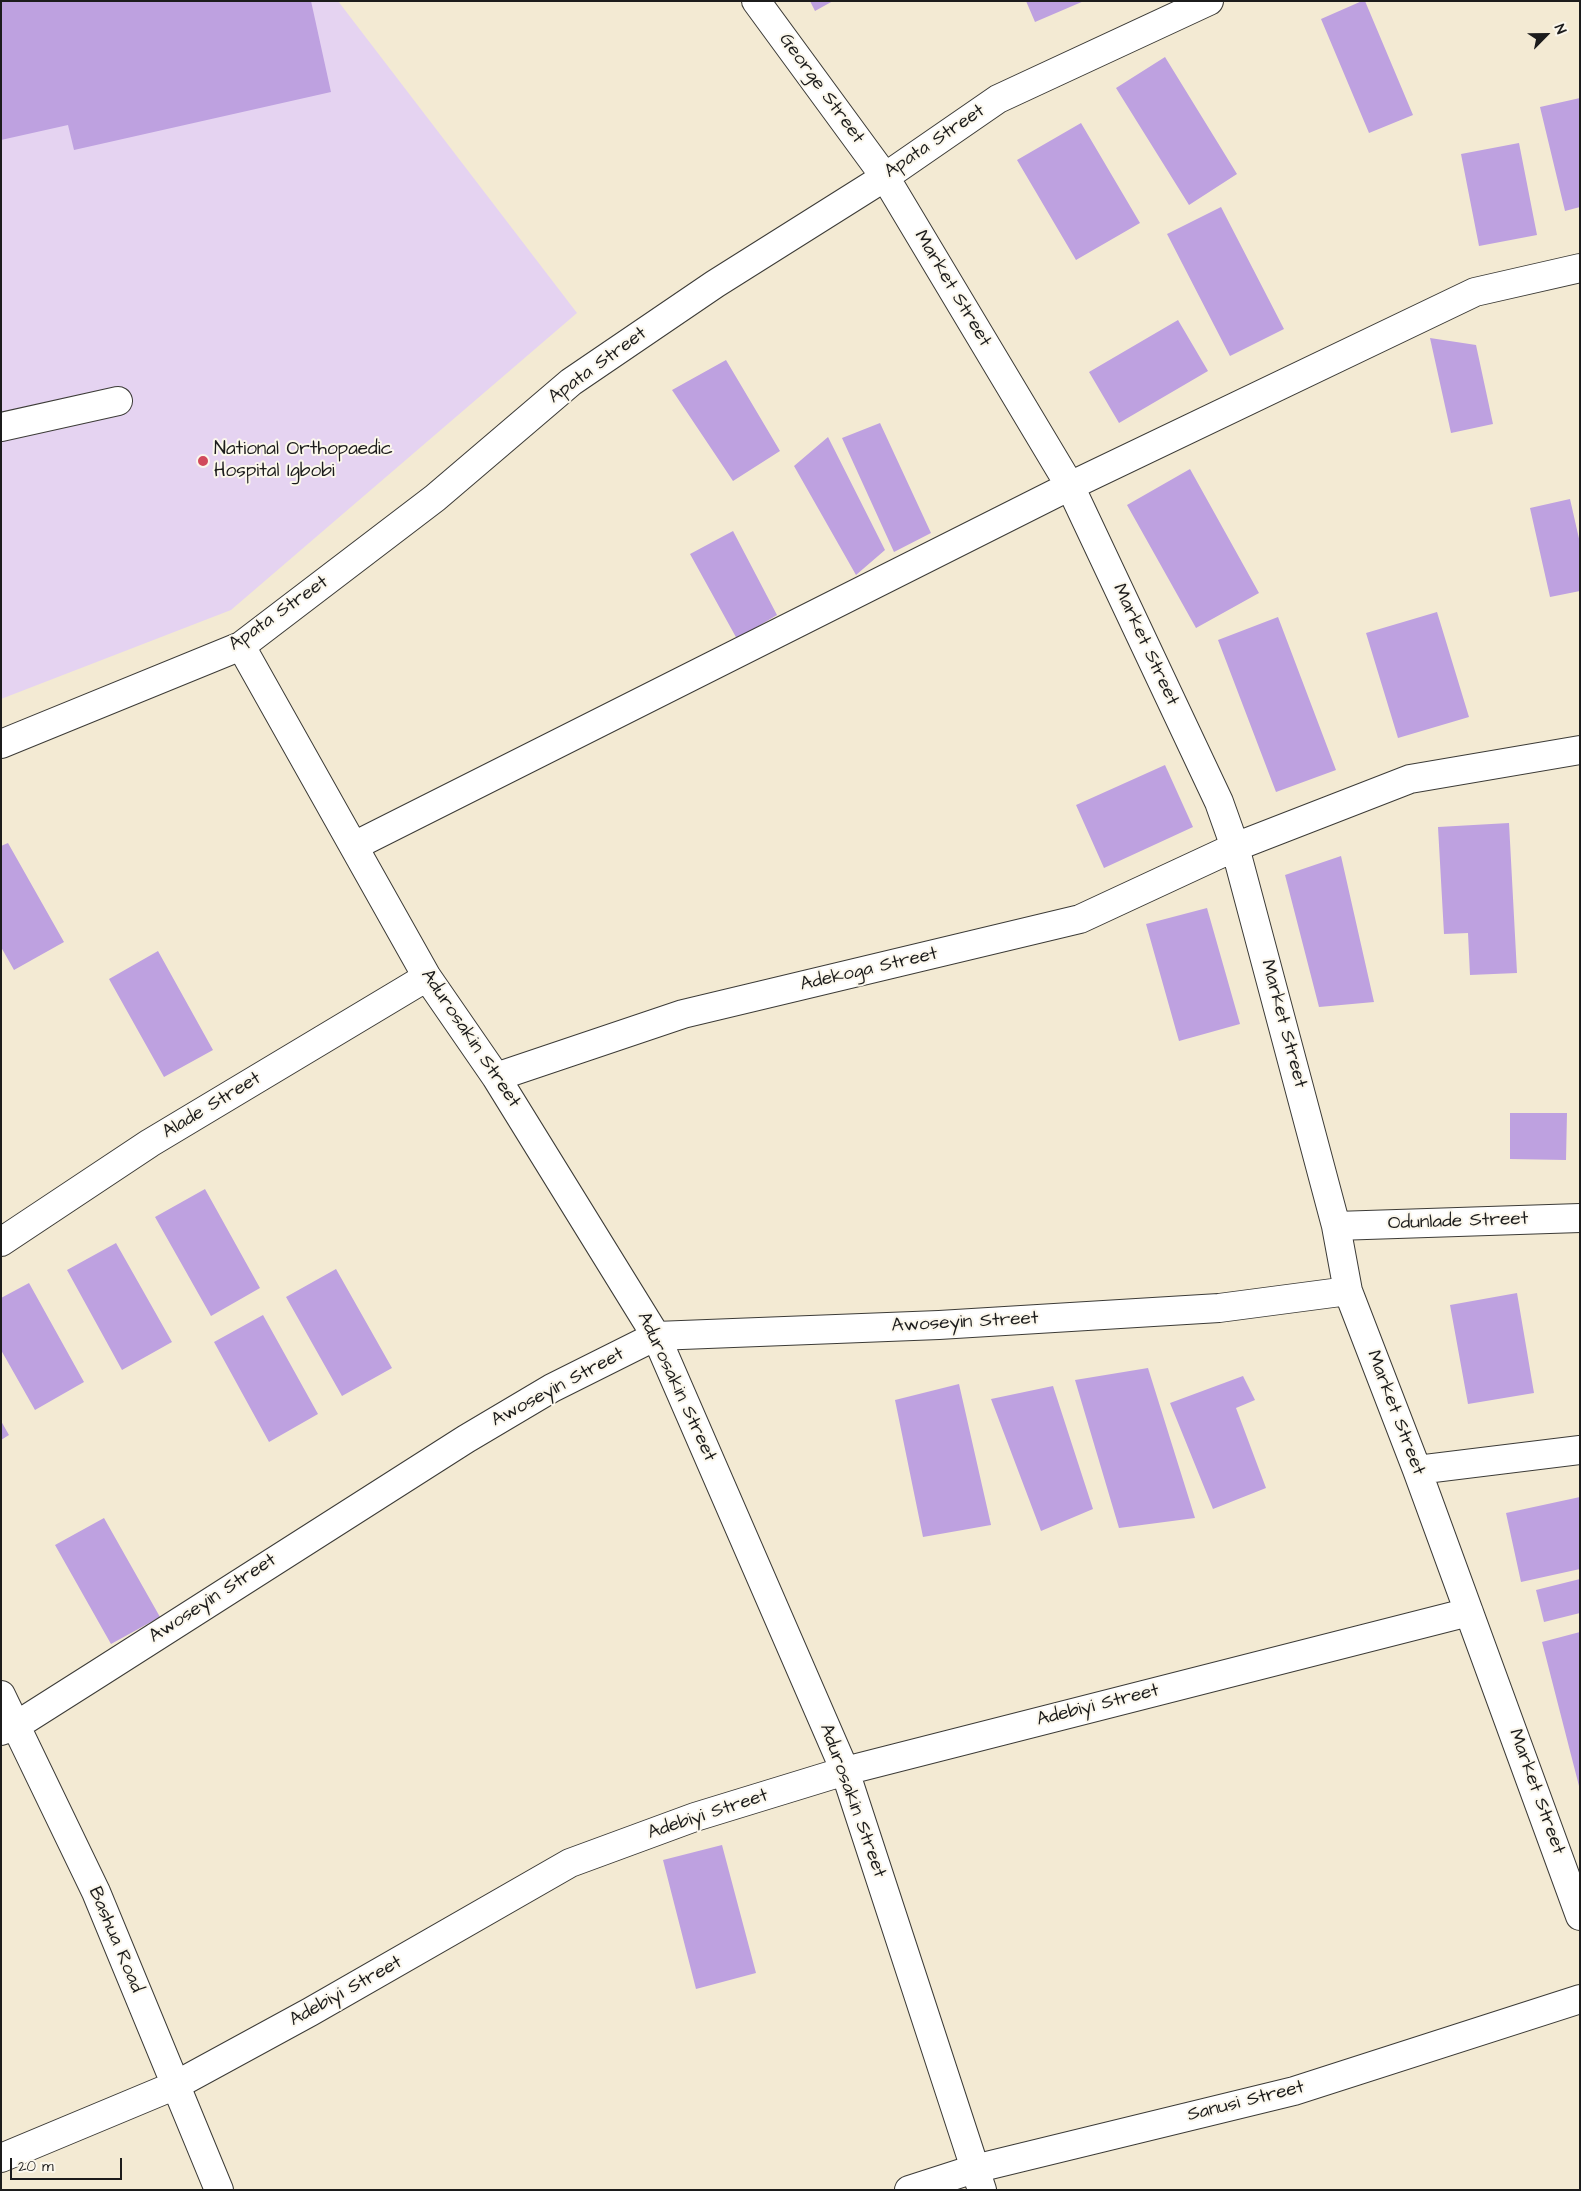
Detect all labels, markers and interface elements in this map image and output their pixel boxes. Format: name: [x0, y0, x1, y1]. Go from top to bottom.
north arrow: [1521, 10, 1571, 60]
text: N: [1549, 21, 1571, 37]
street label: George Street: [773, 29, 869, 149]
street label: Apata Street: [881, 100, 989, 184]
street label: Market Street: [908, 227, 996, 351]
street label: Apata Street: [544, 323, 652, 409]
place label: National Orthopaedic Hospital Igbobi: [214, 439, 393, 483]
marker: National Orthopaedic Hospital Igbobi: [196, 454, 210, 468]
street label: Apata Street: [225, 571, 333, 657]
street label: Market Street: [1107, 580, 1183, 710]
street label: Adekoga Street: [798, 943, 940, 997]
street label: Market Street: [1255, 957, 1311, 1091]
street label: Adurosakin Street: [415, 965, 525, 1113]
street label: Alade Street: [159, 1068, 265, 1144]
street label: Odunlade Street: [1387, 1208, 1529, 1236]
street label: Awoseyin Street: [891, 1308, 1039, 1338]
street label: Adurosakin Street: [631, 1309, 721, 1465]
street label: Awoseyin Street: [488, 1343, 628, 1433]
street label: Market Street: [1361, 1347, 1429, 1479]
street label: Awoseyin Street: [145, 1549, 281, 1649]
street label: Adebiyi Street: [1034, 1680, 1162, 1732]
street label: Adurosakin Street: [814, 1721, 890, 1881]
street label: Market Street: [1503, 1726, 1569, 1858]
street label: Adebiyi Street: [645, 1785, 771, 1845]
street label: Bashua Road: [82, 1884, 148, 1996]
street label: Adebiyi Street: [286, 1952, 406, 2032]
street label: Sanusi Street: [1185, 2076, 1307, 2128]
scale bar: [12, 2148, 125, 2180]
text: 20 m: [18, 2156, 54, 2177]

